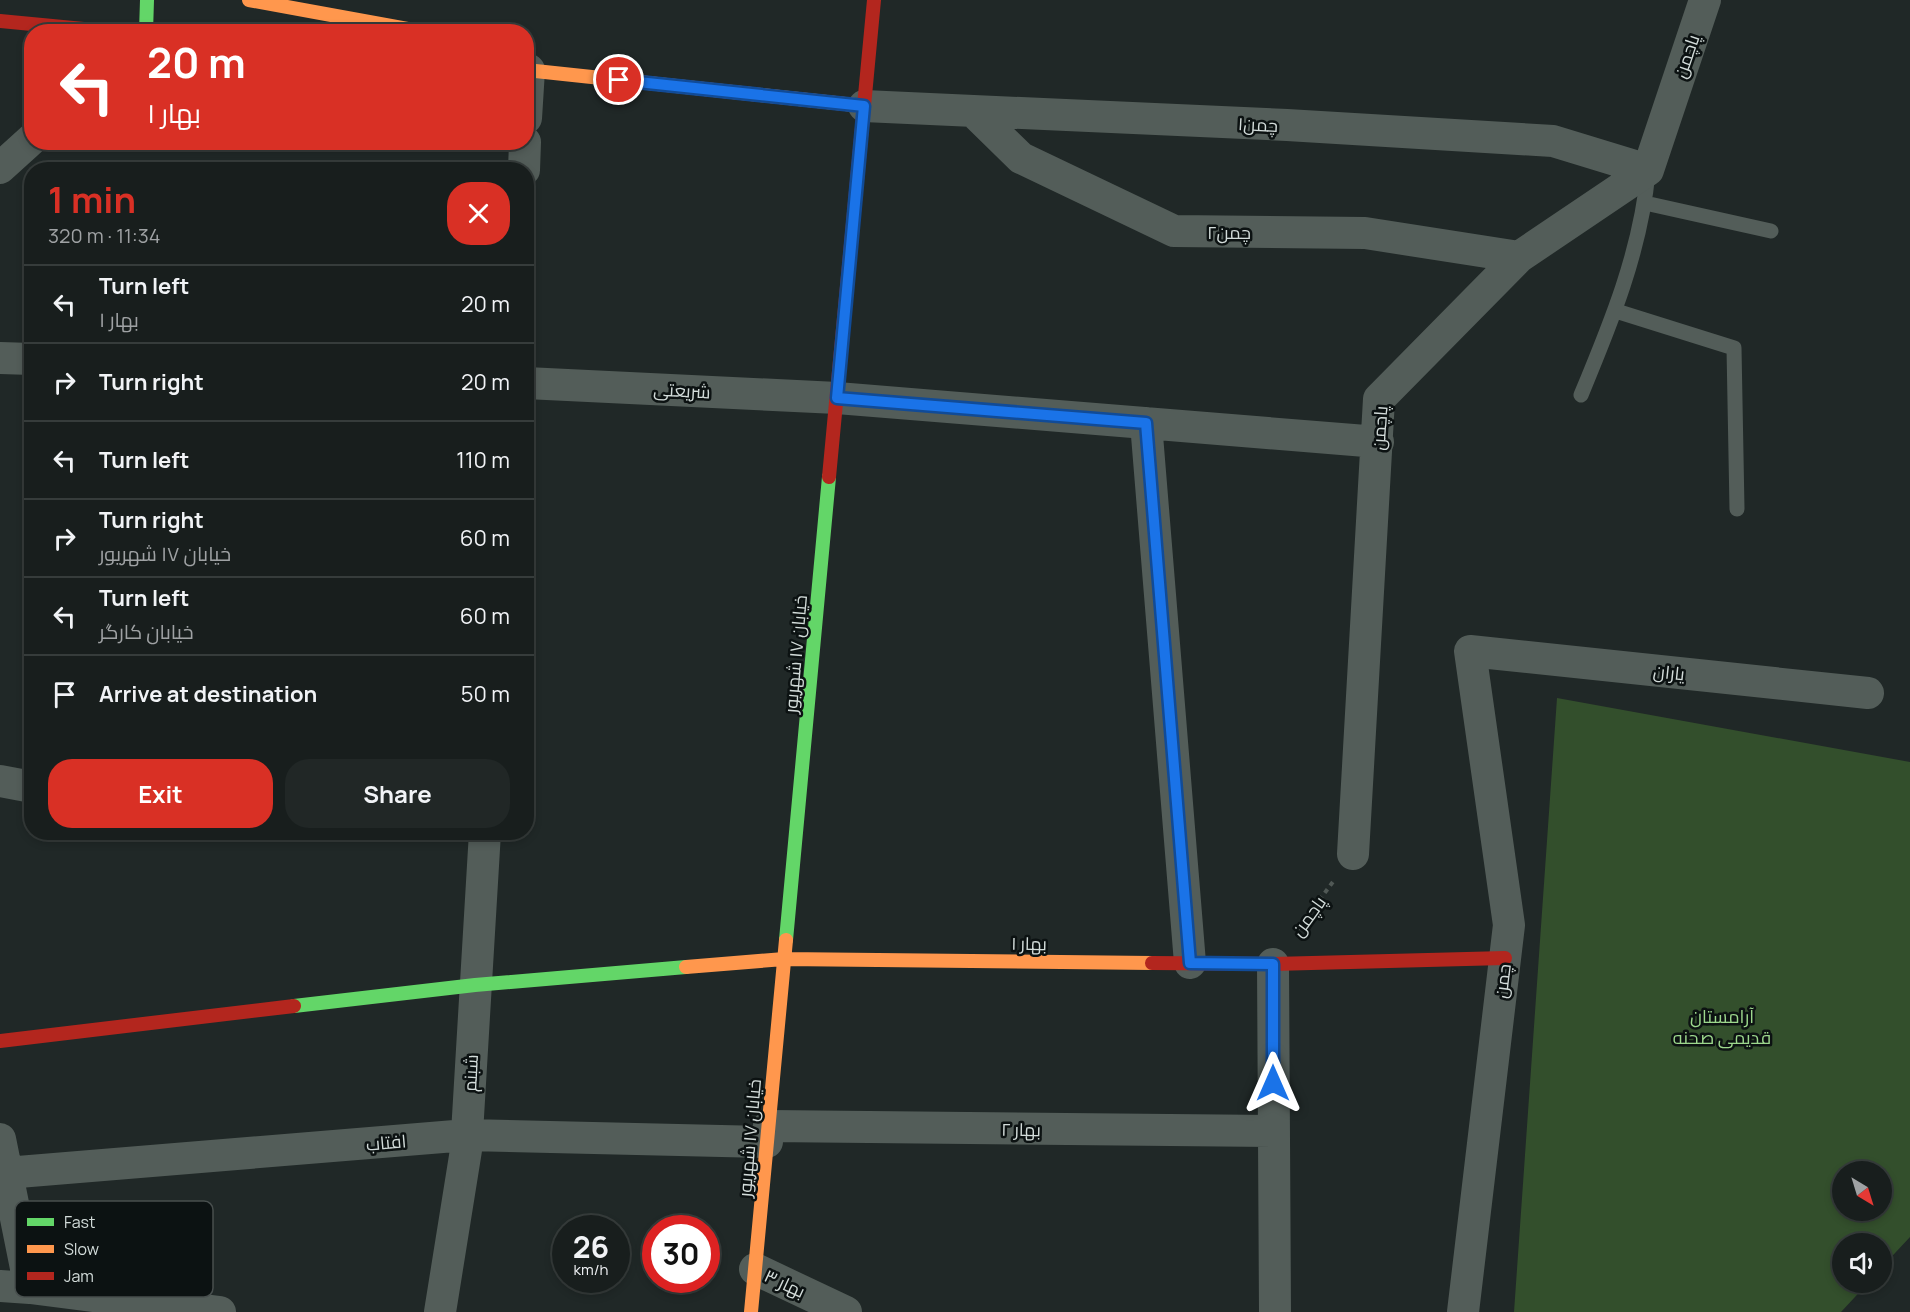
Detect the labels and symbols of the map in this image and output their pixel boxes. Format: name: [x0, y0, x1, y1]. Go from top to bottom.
street label: پاچمن: [1667, 31, 1706, 81]
pin: [593, 54, 644, 105]
street label: چمن۱: [1237, 111, 1279, 138]
street label: چمن۲: [1207, 220, 1251, 245]
street label: شریعتی: [653, 377, 711, 403]
street label: پاچمن: [1365, 405, 1394, 451]
street label: خیابان ۱۷ شهریور: [778, 594, 812, 715]
street label: یاران: [1652, 658, 1686, 686]
street label: پاچمن: [1285, 891, 1332, 942]
street label: بهار ۱: [1011, 931, 1047, 955]
street label: چمن: [1488, 962, 1517, 1000]
park label: آرامستان قدیمی صحنه: [1673, 1004, 1771, 1049]
position arrow: [1241, 1051, 1305, 1115]
street label: شبنم: [457, 1054, 484, 1092]
street label: خیابان ۱۷ شهریور: [732, 1078, 766, 1199]
street label: بهار ۲: [1001, 1117, 1041, 1141]
street label: افتاب: [365, 1128, 407, 1156]
north arrow: [1832, 1161, 1892, 1221]
legend: [15, 1201, 213, 1297]
text: Fast: [64, 1211, 95, 1233]
speed limit sign: 30: [642, 1215, 720, 1293]
text: Slow: [64, 1238, 99, 1260]
street label: بهار ۳: [761, 1263, 809, 1303]
text: Jam: [64, 1265, 94, 1287]

